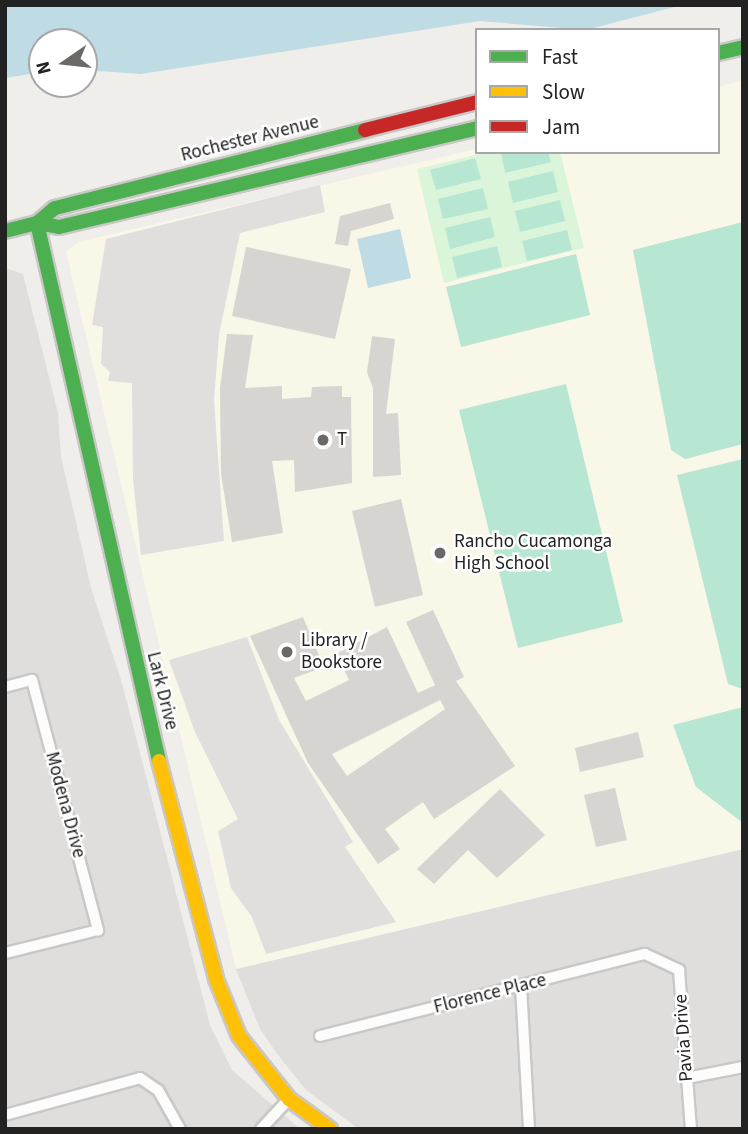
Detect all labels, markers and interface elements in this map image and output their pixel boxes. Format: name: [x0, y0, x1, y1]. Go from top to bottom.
north arrow: [28, 28, 98, 98]
legend: [475, 28, 720, 154]
text: Fast: [542, 42, 578, 72]
text: N: [29, 58, 59, 77]
text: Slow: [542, 77, 585, 107]
street label: Rochester Avenue: [179, 111, 321, 167]
text: Jam: [542, 112, 580, 142]
place label: T: [337, 429, 347, 451]
marker: T: [315, 432, 331, 448]
place label: Rancho Cucamonga High School: [454, 531, 612, 575]
marker: Rancho Cucamonga High School: [432, 545, 448, 561]
place label: Library / Bookstore: [301, 630, 382, 674]
marker: Library / Bookstore: [279, 644, 295, 660]
street label: Lark Drive: [141, 650, 183, 732]
street label: Modena Drive: [40, 749, 90, 861]
street label: Florence Place: [431, 969, 549, 1019]
street label: Pavia Drive: [670, 994, 698, 1082]

